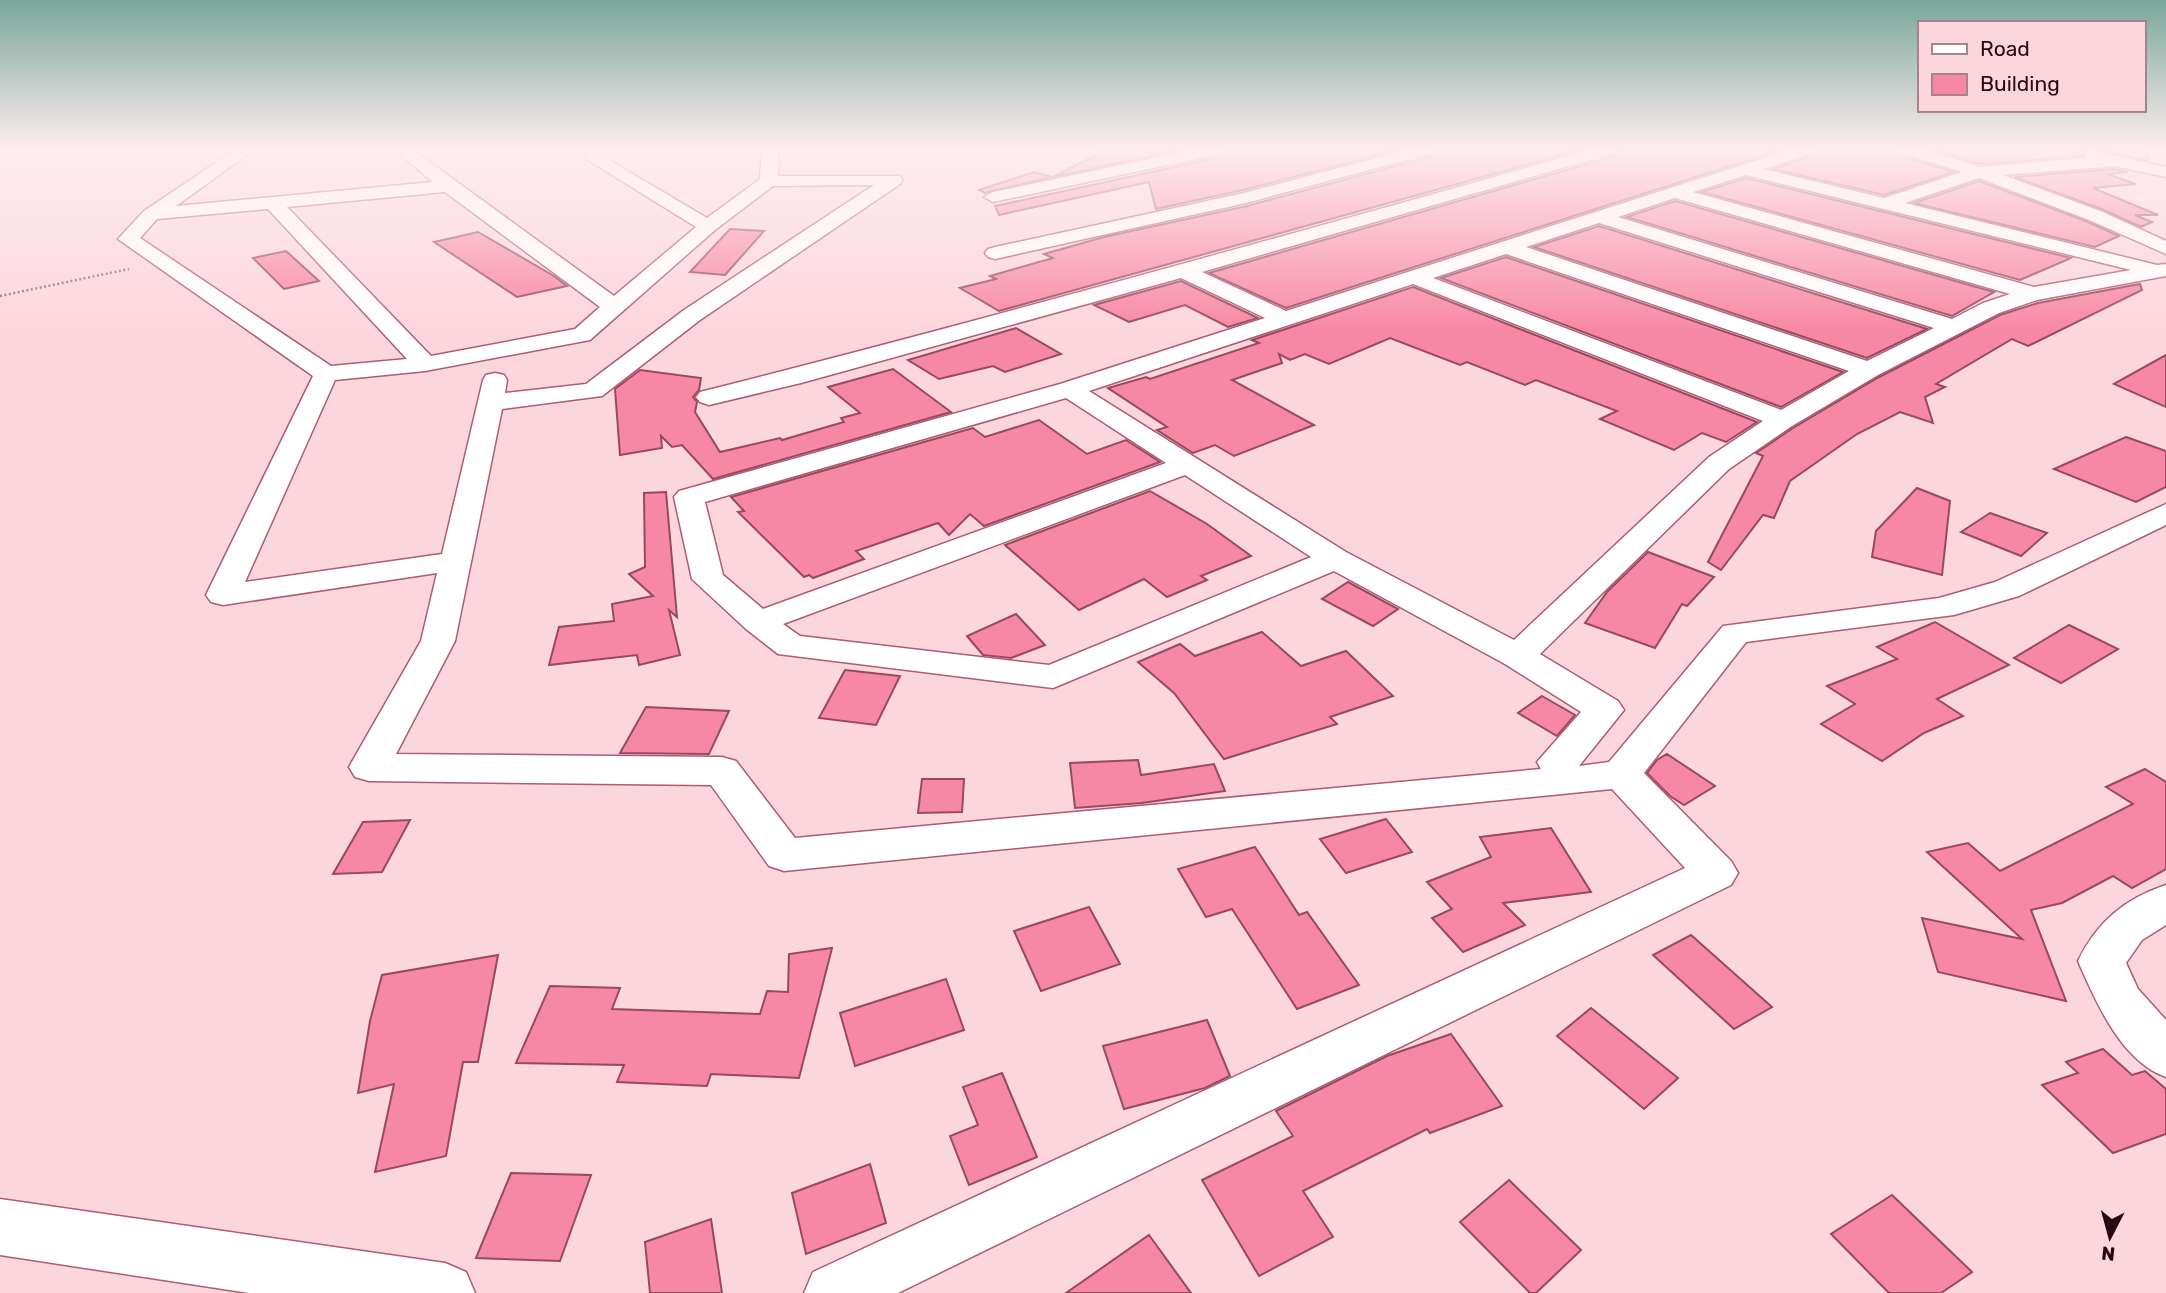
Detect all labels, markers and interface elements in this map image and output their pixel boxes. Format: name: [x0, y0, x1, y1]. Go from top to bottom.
legend: [1918, 21, 2145, 112]
text: Road: [1980, 36, 2030, 61]
text: Building: [1980, 71, 2060, 96]
north arrow: [2075, 1202, 2145, 1272]
text: N: [2100, 1241, 2116, 1266]

